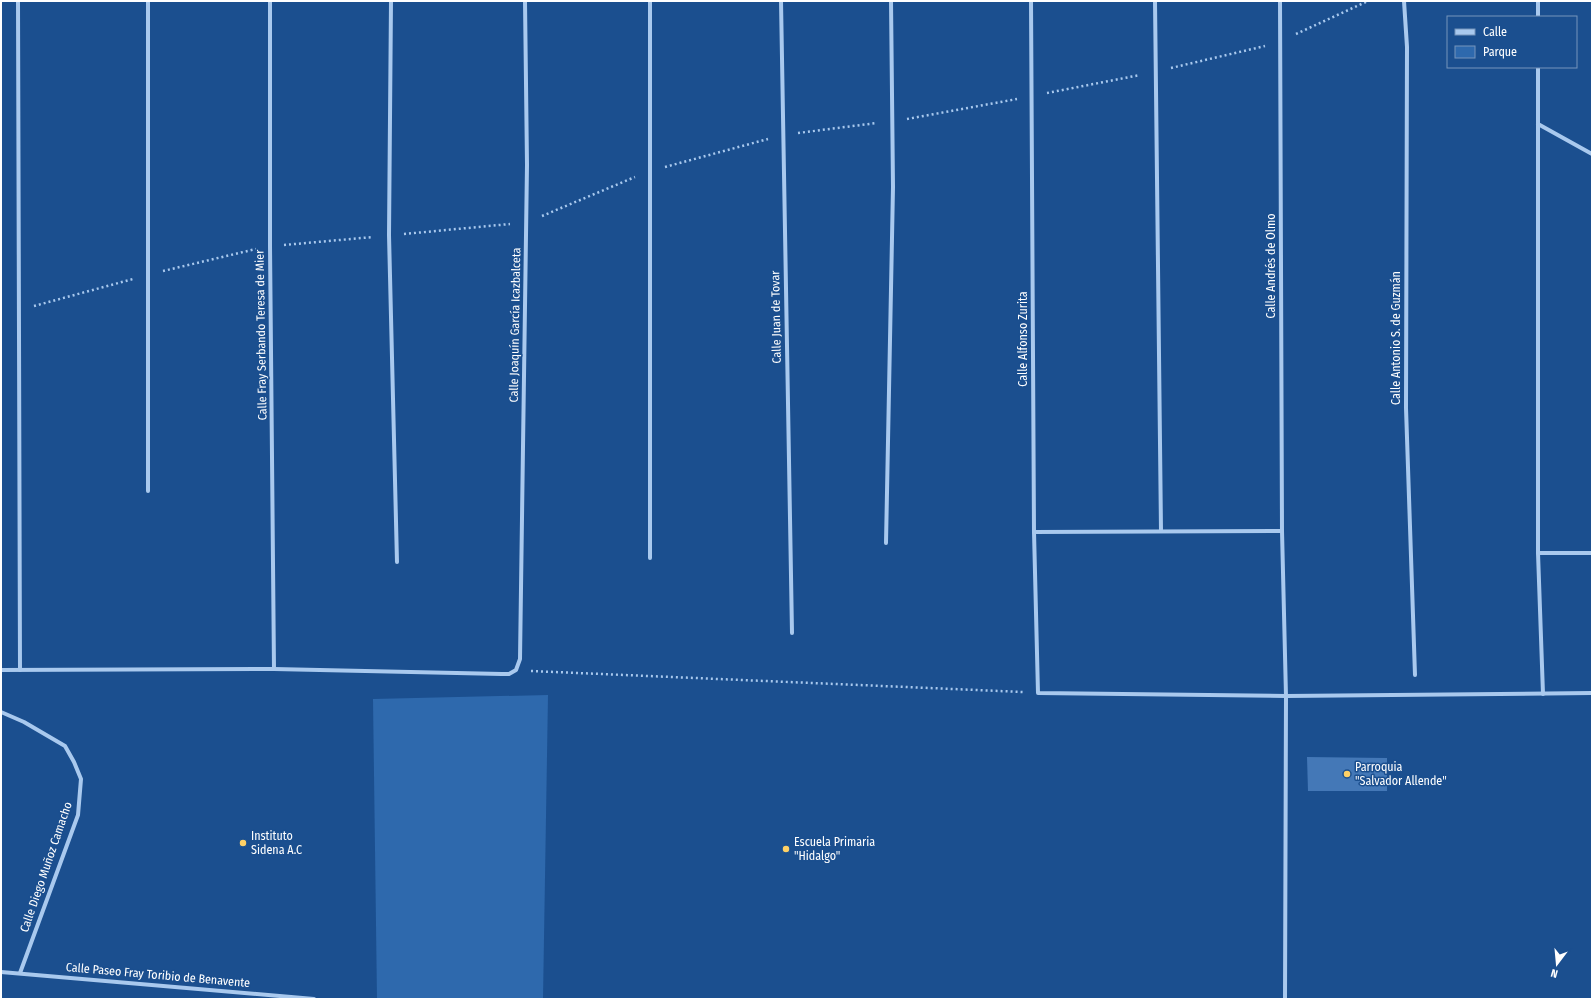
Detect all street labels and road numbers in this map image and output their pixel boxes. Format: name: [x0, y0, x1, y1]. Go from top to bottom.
street label: Calle Andrés de Olmo: [1264, 214, 1278, 318]
street label: Calle Joaquín García Icazbalceta: [507, 247, 523, 403]
street label: Calle Fray Serbando Teresa de Mier: [252, 249, 269, 420]
street label: Calle Juan de Tovar: [768, 270, 784, 364]
street label: Calle Antonio S. de Guzmán: [1389, 271, 1403, 405]
street label: Calle Alfonso Zurita: [1016, 291, 1030, 387]
street label: Calle Diego Muñoz Camacho: [17, 800, 75, 934]
street label: Calle Paseo Fray Toribio de Benavente: [65, 960, 251, 990]

